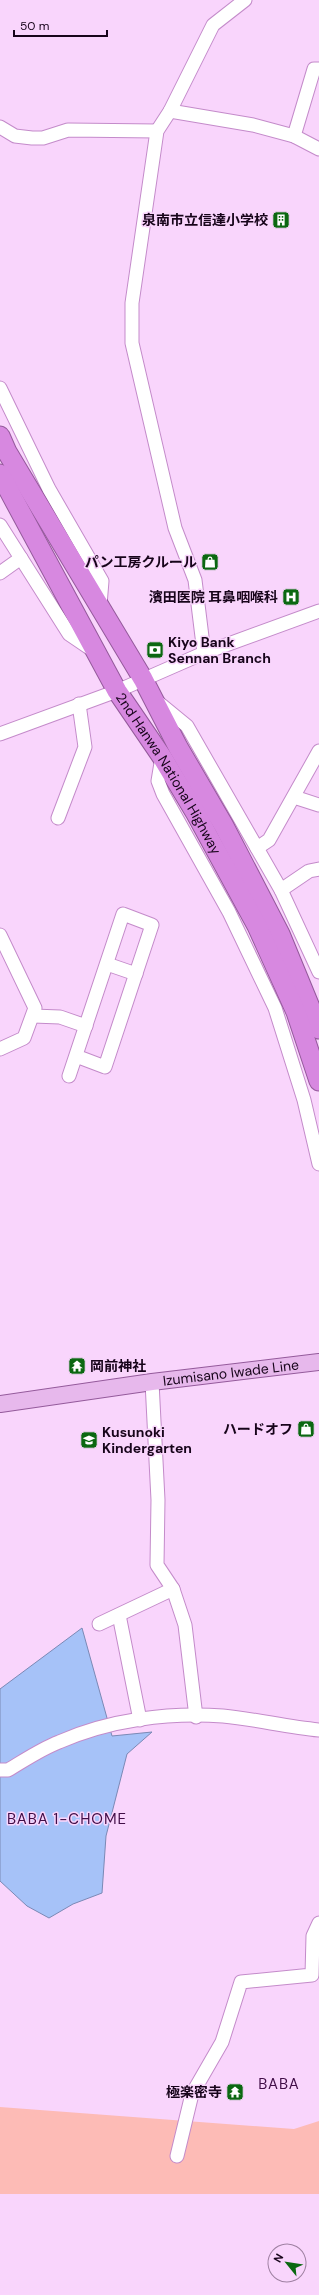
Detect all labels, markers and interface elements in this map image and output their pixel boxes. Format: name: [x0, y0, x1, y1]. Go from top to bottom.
scale bar: [14, 12, 107, 38]
text: 50 m: [20, 18, 49, 34]
building icon: 泉南市立信達小学校: [271, 210, 291, 230]
place label: 泉南市立信達小学校: [142, 211, 268, 229]
shop icon: パン工房クルール: [200, 552, 220, 572]
place label: パン工房クルール: [85, 553, 197, 571]
hospital icon: 濱田医院 耳鼻咽喉科: [281, 587, 301, 607]
place label: 濱田医院 耳鼻咽喉科: [149, 588, 278, 606]
place label: Kiyo Bank Sennan Branch: [168, 633, 271, 667]
bank icon: Kiyo Bank Sennan Branch: [145, 640, 165, 660]
street label: 2nd Hanwa National Highway: [112, 689, 225, 858]
street label: Izumisano Iwade Line: [162, 1355, 300, 1390]
temple icon: 岡前神社: [67, 1356, 87, 1376]
place label: 岡前神社: [90, 1357, 146, 1375]
shop icon: ハードオフ: [296, 1419, 316, 1439]
place label: ハードオフ: [223, 1420, 293, 1438]
place label: Kusunoki Kindergarten: [102, 1423, 192, 1457]
school or university icon: Kusunoki Kindergarten: [79, 1430, 99, 1450]
district label: BABA 1-CHOME: [7, 1809, 127, 1829]
district label: BABA: [258, 2074, 300, 2094]
temple icon: 極楽密寺: [225, 2082, 245, 2102]
place label: 極楽密寺: [166, 2083, 222, 2101]
north arrow: [267, 2243, 307, 2283]
text: N: [270, 2251, 286, 2265]

